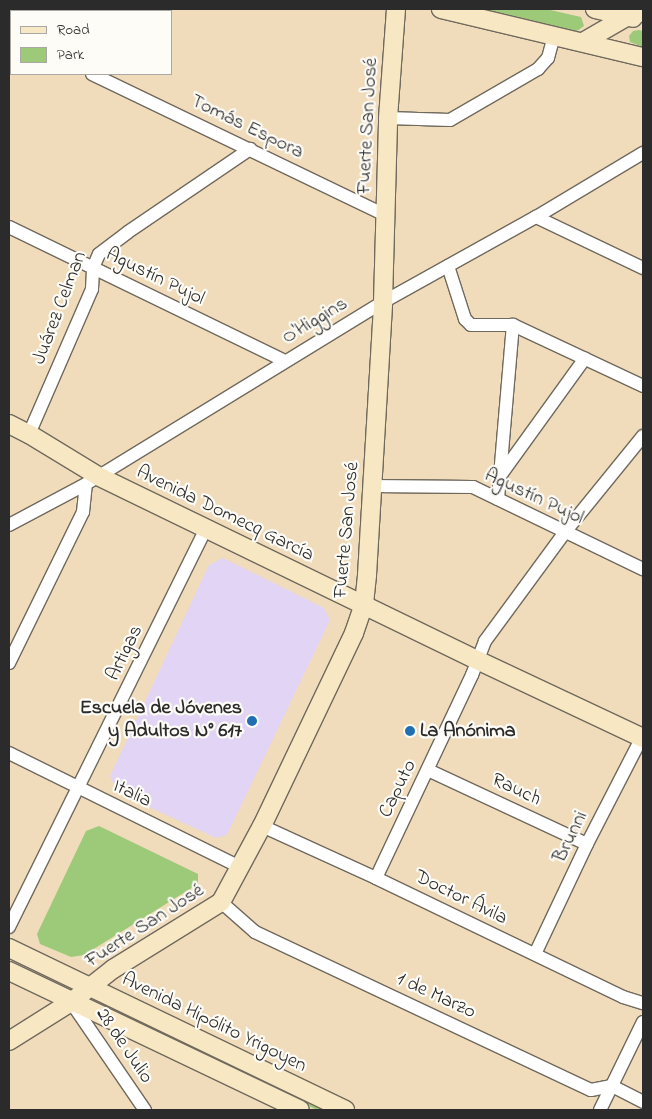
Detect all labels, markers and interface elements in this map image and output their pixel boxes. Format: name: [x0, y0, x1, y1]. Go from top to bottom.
legend: [10, 10, 172, 75]
text: Road: [57, 19, 90, 41]
text: Park: [57, 44, 84, 66]
street label: Fuerte San José: [352, 57, 384, 195]
street label: Tomás Espora: [187, 89, 307, 165]
street label: Agustín Pujol: [102, 243, 208, 311]
street label: Juárez Celman: [27, 248, 93, 368]
street label: O'Higgins: [278, 292, 352, 350]
street label: Avenida Domecq García: [132, 461, 318, 567]
street label: Fuerte San José: [329, 461, 365, 599]
street label: Agustín Pujol: [480, 464, 588, 530]
street label: Artigas: [101, 621, 149, 685]
place label: Escuela de Jóvenes y Adultos N° 617: [80, 697, 242, 744]
marker: Escuela de Jóvenes y Adultos N° 617: [246, 715, 258, 727]
place label: La Anónima: [420, 719, 516, 743]
marker: La Anónima: [404, 725, 416, 737]
street label: Caputo: [374, 756, 422, 822]
street label: Rauch: [488, 768, 544, 812]
street label: Italia: [109, 774, 155, 814]
street label: Brunni: [548, 807, 594, 867]
street label: Doctor Ávila: [411, 865, 511, 931]
street label: Fuerte San José: [81, 879, 209, 973]
street label: 1 de Marzo: [393, 967, 479, 1025]
street label: Avenida Hipólito Yrigoyen: [118, 968, 310, 1078]
street label: 28 de Julio: [90, 1004, 158, 1088]

